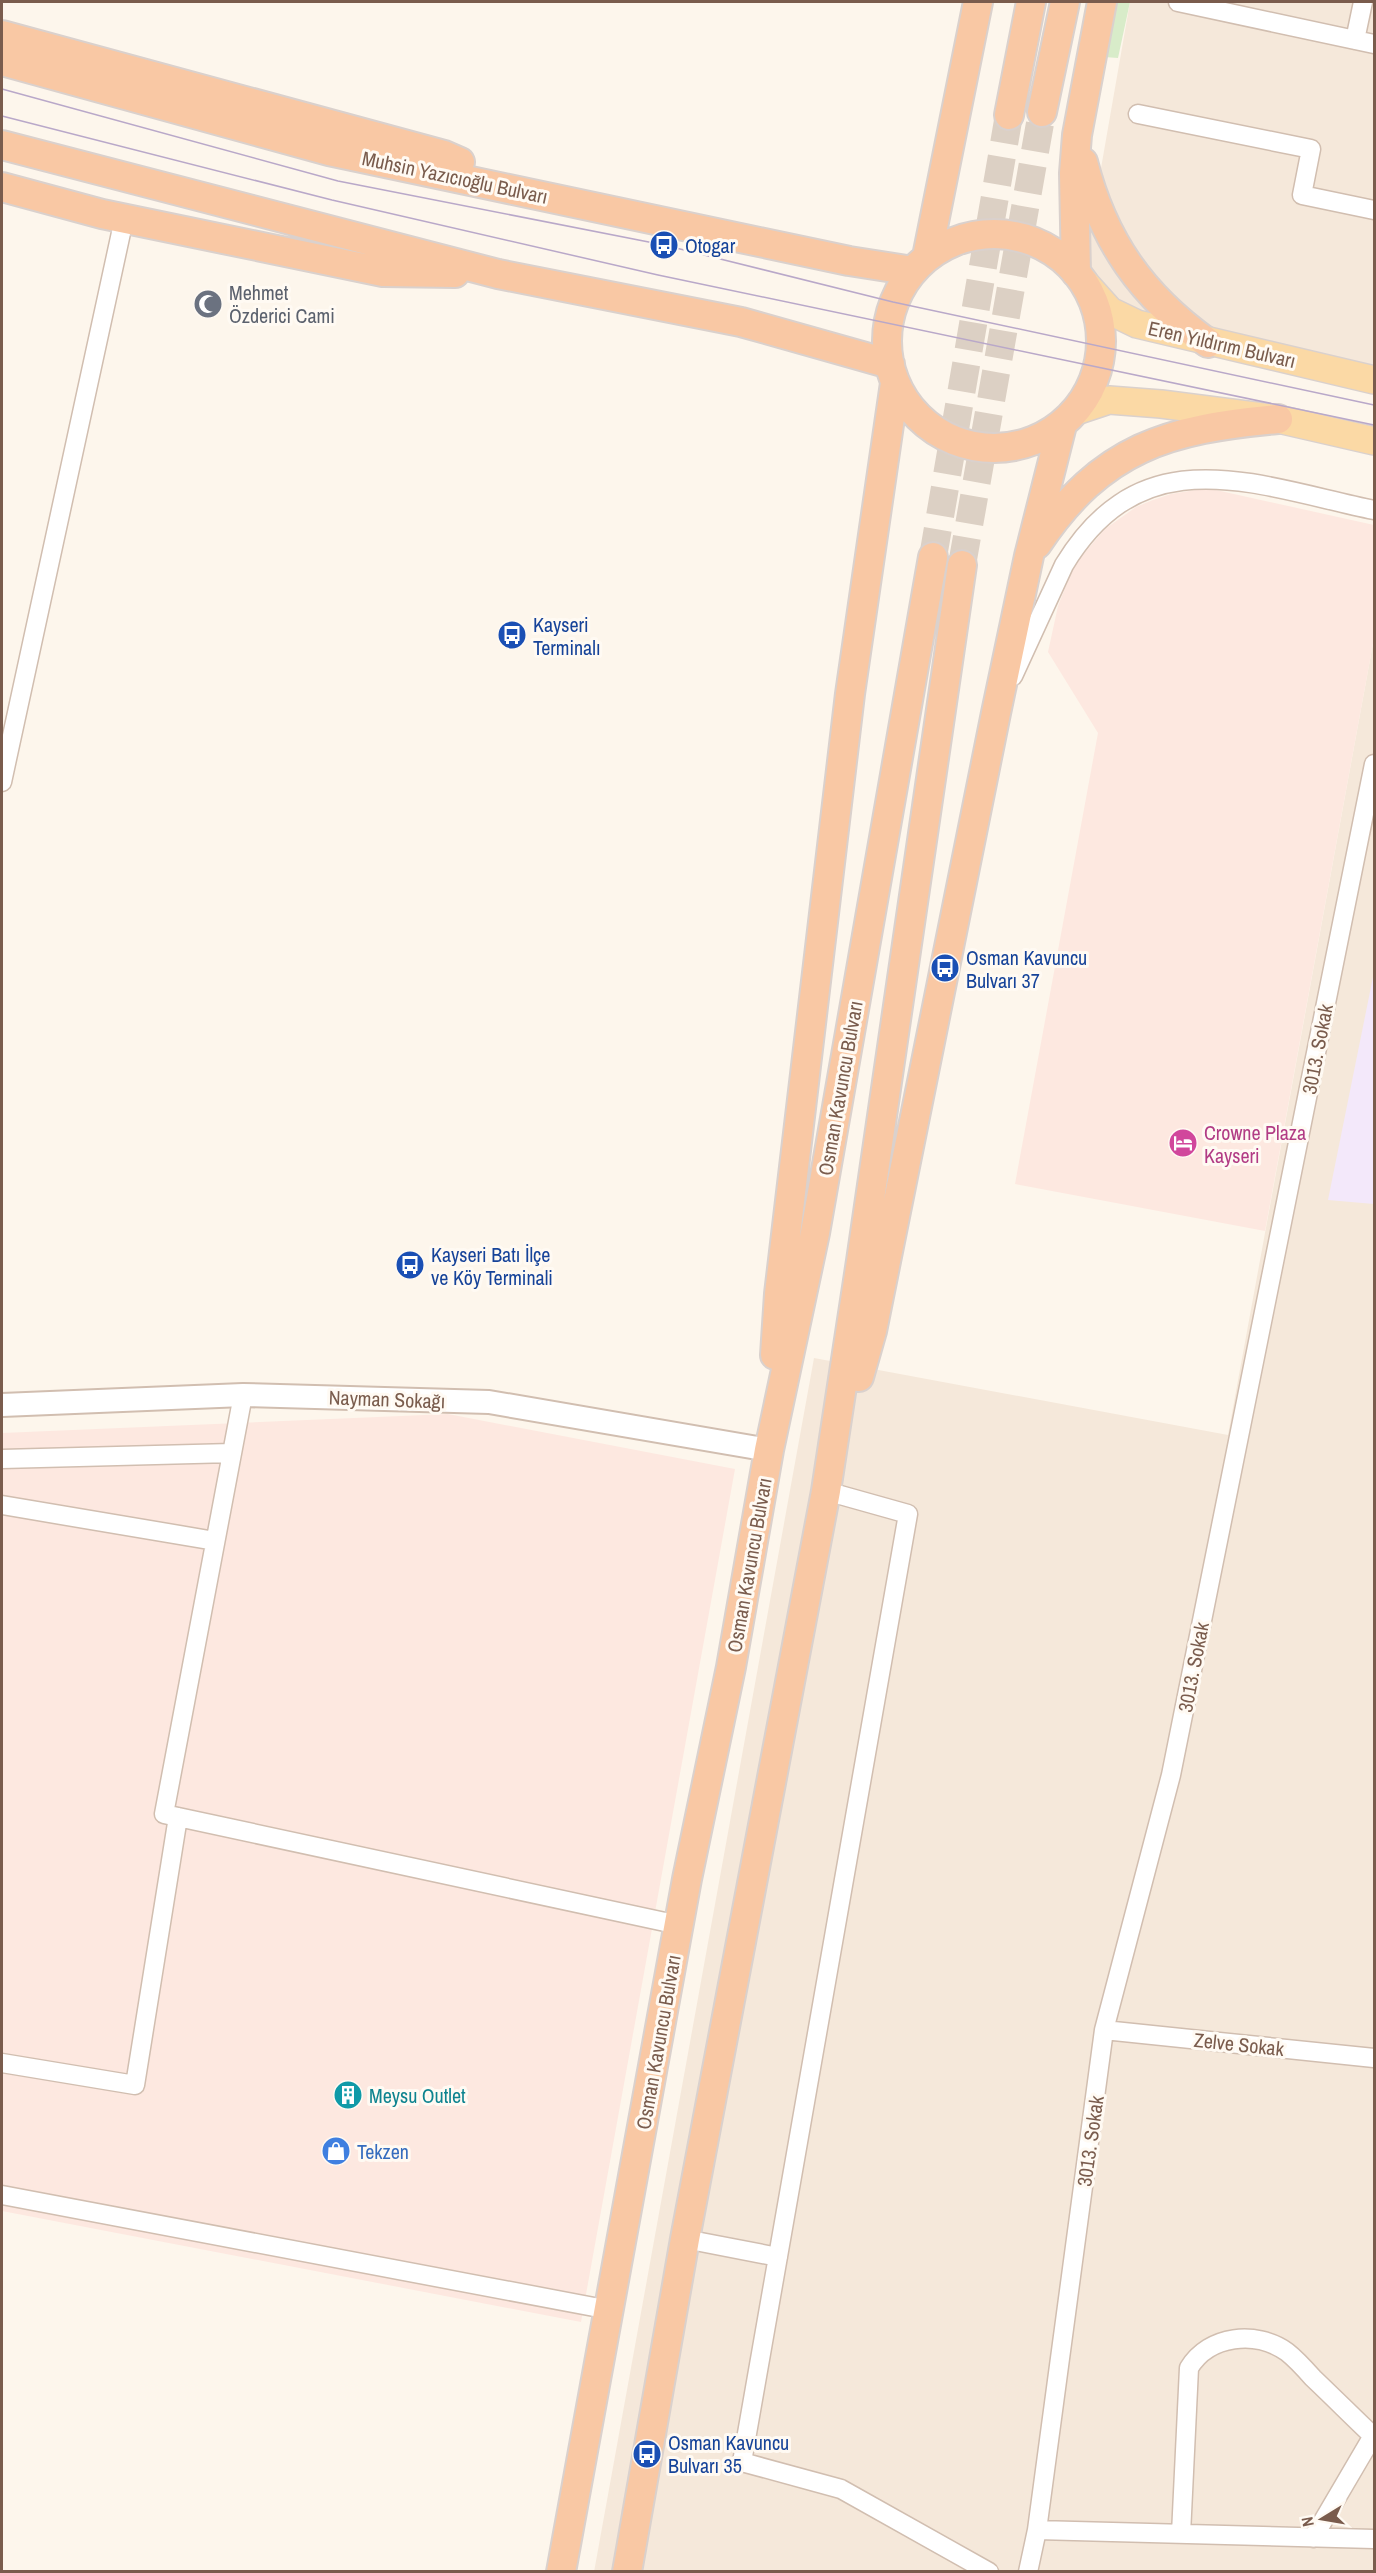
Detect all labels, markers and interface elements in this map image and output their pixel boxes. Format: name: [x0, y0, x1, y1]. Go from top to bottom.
street label: Muhsin Yazıcıoğlu Bulvarı: [360, 144, 550, 210]
bus stop icon: Otogar: [648, 229, 680, 261]
place label: Otogar: [685, 232, 736, 259]
place label: Mehmet Özderici Cami: [229, 279, 335, 329]
mosque icon: Mehmet Özderici Cami: [192, 288, 224, 320]
street label: Eren Yıldırım Bulvarı: [1146, 314, 1298, 374]
place label: Kayseri Terminalı: [533, 611, 600, 661]
bus stop icon: Kayseri Terminalı: [496, 619, 528, 651]
place label: Osman Kavuncu Bulvarı 37: [966, 944, 1087, 994]
bus stop icon: Osman Kavuncu Bulvarı 37: [929, 952, 961, 984]
street label: Osman Kavuncu Bulvarı: [811, 999, 869, 1177]
street label: 3013. Sokak: [1295, 1001, 1339, 1096]
place label: Crowne Plaza Kayseri: [1204, 1119, 1306, 1169]
hotel icon: Crowne Plaza Kayseri: [1167, 1127, 1199, 1159]
place label: Kayseri Batı İlçe ve Köy Terminali: [431, 1241, 553, 1291]
bus stop icon: Kayseri Batı İlçe ve Köy Terminali: [394, 1249, 426, 1281]
street label: Nayman Sokağı: [328, 1383, 446, 1415]
street label: Osman Kavuncu Bulvarı: [720, 1476, 778, 1654]
street label: 3013. Sokak: [1171, 1619, 1215, 1714]
street label: Osman Kavuncu Bulvarı: [629, 1953, 687, 2131]
street label: Zelve Sokak: [1193, 2026, 1286, 2062]
building icon: Meysu Outlet: [332, 2079, 364, 2111]
place label: Meysu Outlet: [369, 2082, 466, 2109]
street label: 3013. Sokak: [1070, 2093, 1110, 2188]
shop icon: Tekzen: [320, 2135, 352, 2167]
place label: Tekzen: [357, 2138, 409, 2165]
place label: Osman Kavuncu Bulvarı 35: [668, 2429, 789, 2479]
bus stop icon: Osman Kavuncu Bulvarı 35: [631, 2438, 663, 2470]
north arrow: [1292, 2489, 1352, 2549]
text: N: [1296, 2515, 1319, 2529]

